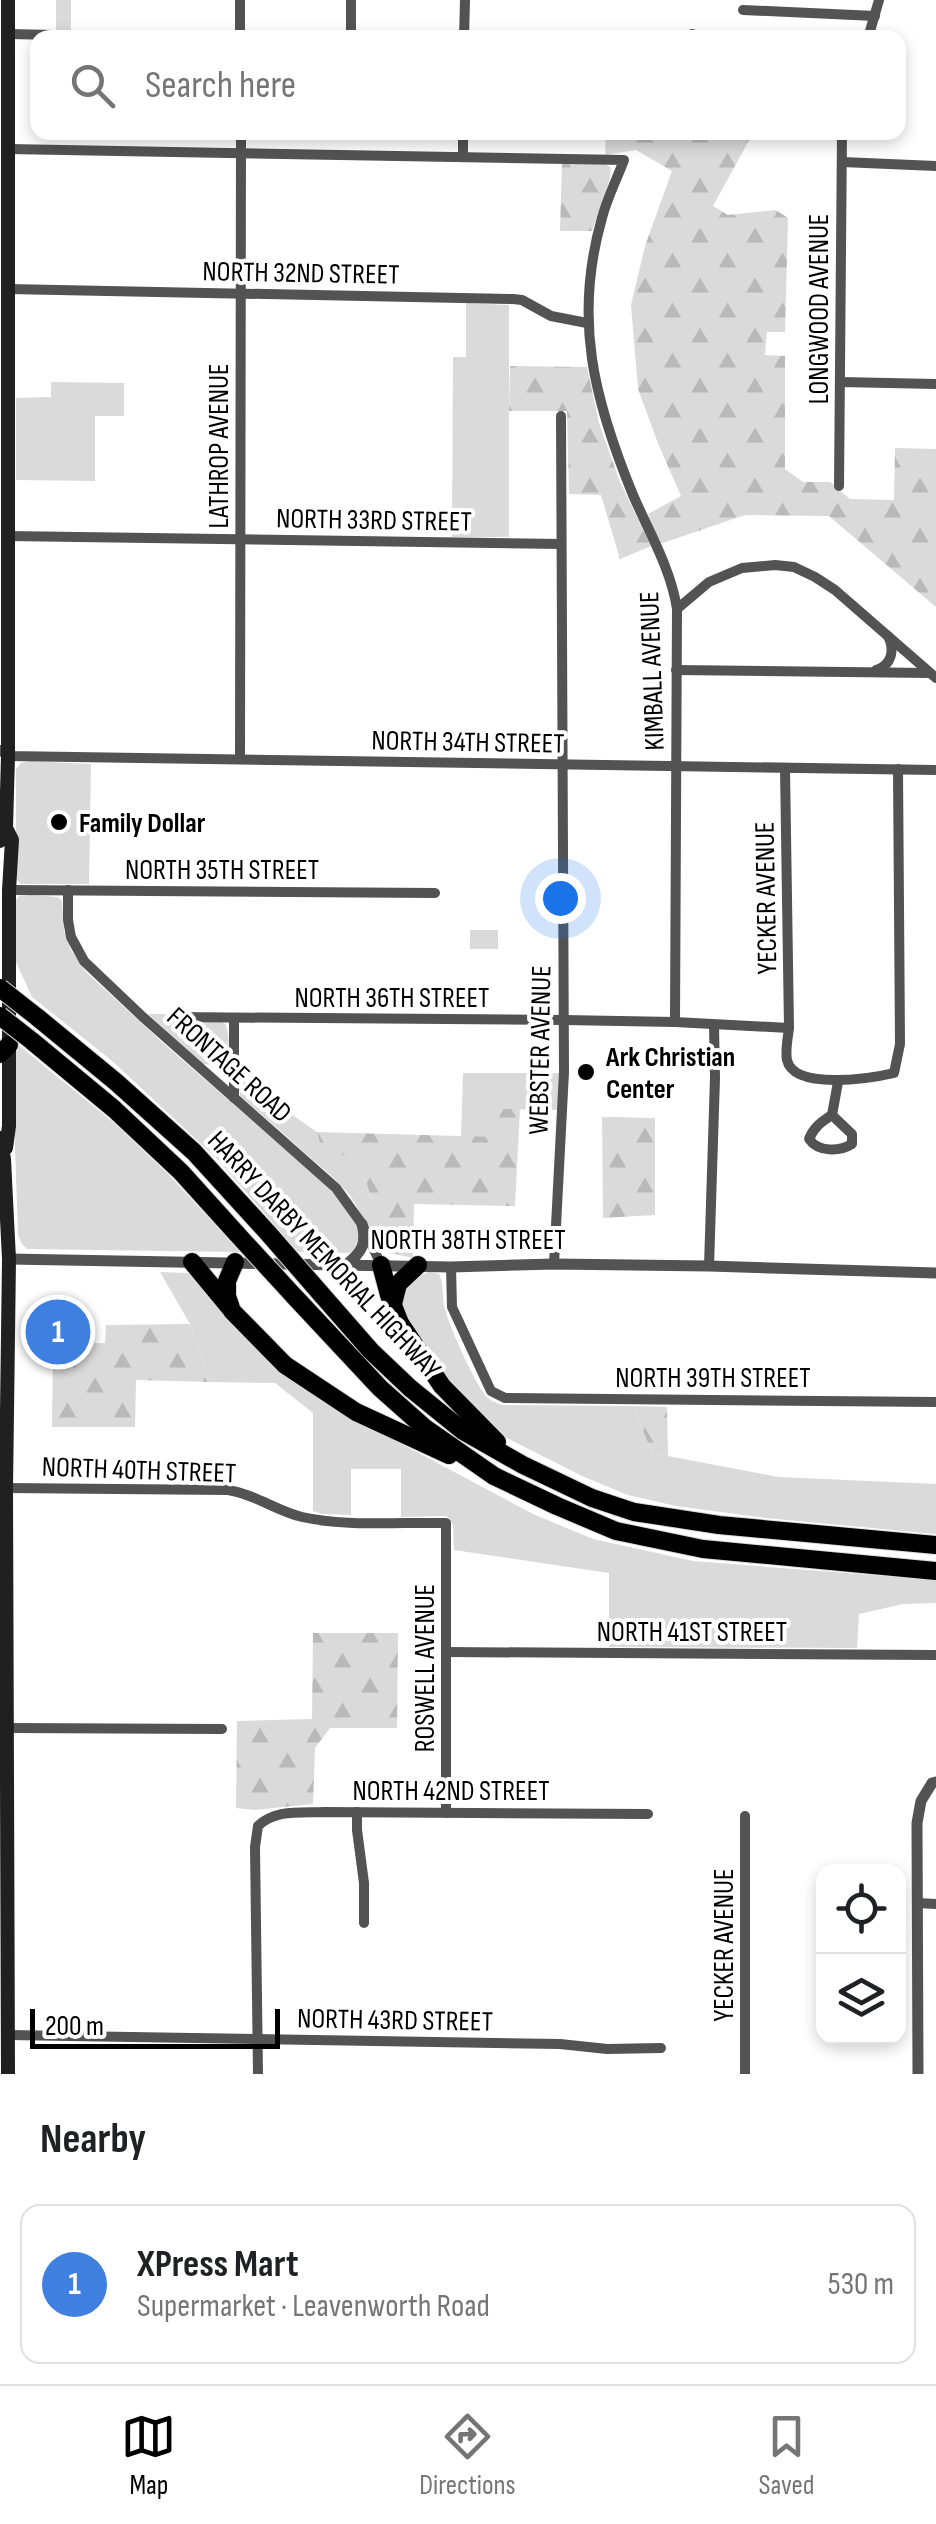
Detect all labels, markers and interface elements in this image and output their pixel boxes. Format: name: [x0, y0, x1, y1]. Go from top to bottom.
search box: [30, 30, 906, 140]
icon: search: [65, 58, 120, 113]
text: Search here: [145, 63, 296, 108]
street label: LONGWOOD AVENUE: [803, 214, 836, 404]
street label: NORTH 32ND STREET: [202, 255, 400, 292]
street label: LATHROP AVENUE: [203, 364, 236, 528]
street label: NORTH 33RD STREET: [276, 502, 472, 539]
street label: KIMBALL AVENUE: [633, 591, 672, 751]
street label: NORTH 34TH STREET: [371, 724, 565, 761]
place label: Family Dollar: [79, 807, 206, 840]
marker: Family Dollar: [48, 811, 70, 833]
street label: YECKER AVENUE: [749, 821, 784, 975]
street label: NORTH 35TH STREET: [125, 854, 319, 887]
your location: [535, 873, 586, 924]
street label: WEBSTER AVENUE: [523, 965, 558, 1135]
street label: NORTH 36TH STREET: [295, 982, 489, 1015]
street label: FRONTAGE ROAD: [160, 1001, 298, 1130]
place label: Ark Christian Center: [605, 1041, 735, 1106]
marker: Ark Christian Center: [575, 1061, 597, 1083]
street label: HARRY DARBY MEMORIAL HIGHWAY: [200, 1124, 448, 1386]
street label: NORTH 38TH STREET: [370, 1224, 566, 1257]
pin: 1: [26, 1294, 90, 1370]
street label: NORTH 39TH STREET: [615, 1362, 811, 1395]
street label: NORTH 40TH STREET: [41, 1451, 237, 1490]
street label: ROSWELL AVENUE: [409, 1584, 442, 1752]
street label: NORTH 41ST STREET: [597, 1616, 787, 1649]
street label: NORTH 42ND STREET: [352, 1775, 550, 1808]
map controls: [816, 1864, 906, 2044]
button: locate: [816, 1864, 906, 1954]
street label: YECKER AVENUE: [708, 1869, 741, 2021]
button: layers: [816, 1954, 906, 2044]
street label: NORTH 43RD STREET: [297, 2002, 493, 2039]
scale bar: [30, 2004, 280, 2048]
text: 200 m: [45, 2010, 104, 2043]
text: Nearby: [40, 2114, 146, 2165]
text: XPress Mart: [137, 2242, 299, 2287]
text: 1: [68, 2265, 81, 2304]
text: 530 m: [828, 2265, 894, 2304]
text: Supermarket · Leavenworth Road: [137, 2287, 490, 2326]
tab: Map: [121, 2409, 176, 2502]
tab: Directions: [419, 2409, 516, 2502]
tab: Saved: [758, 2409, 815, 2502]

